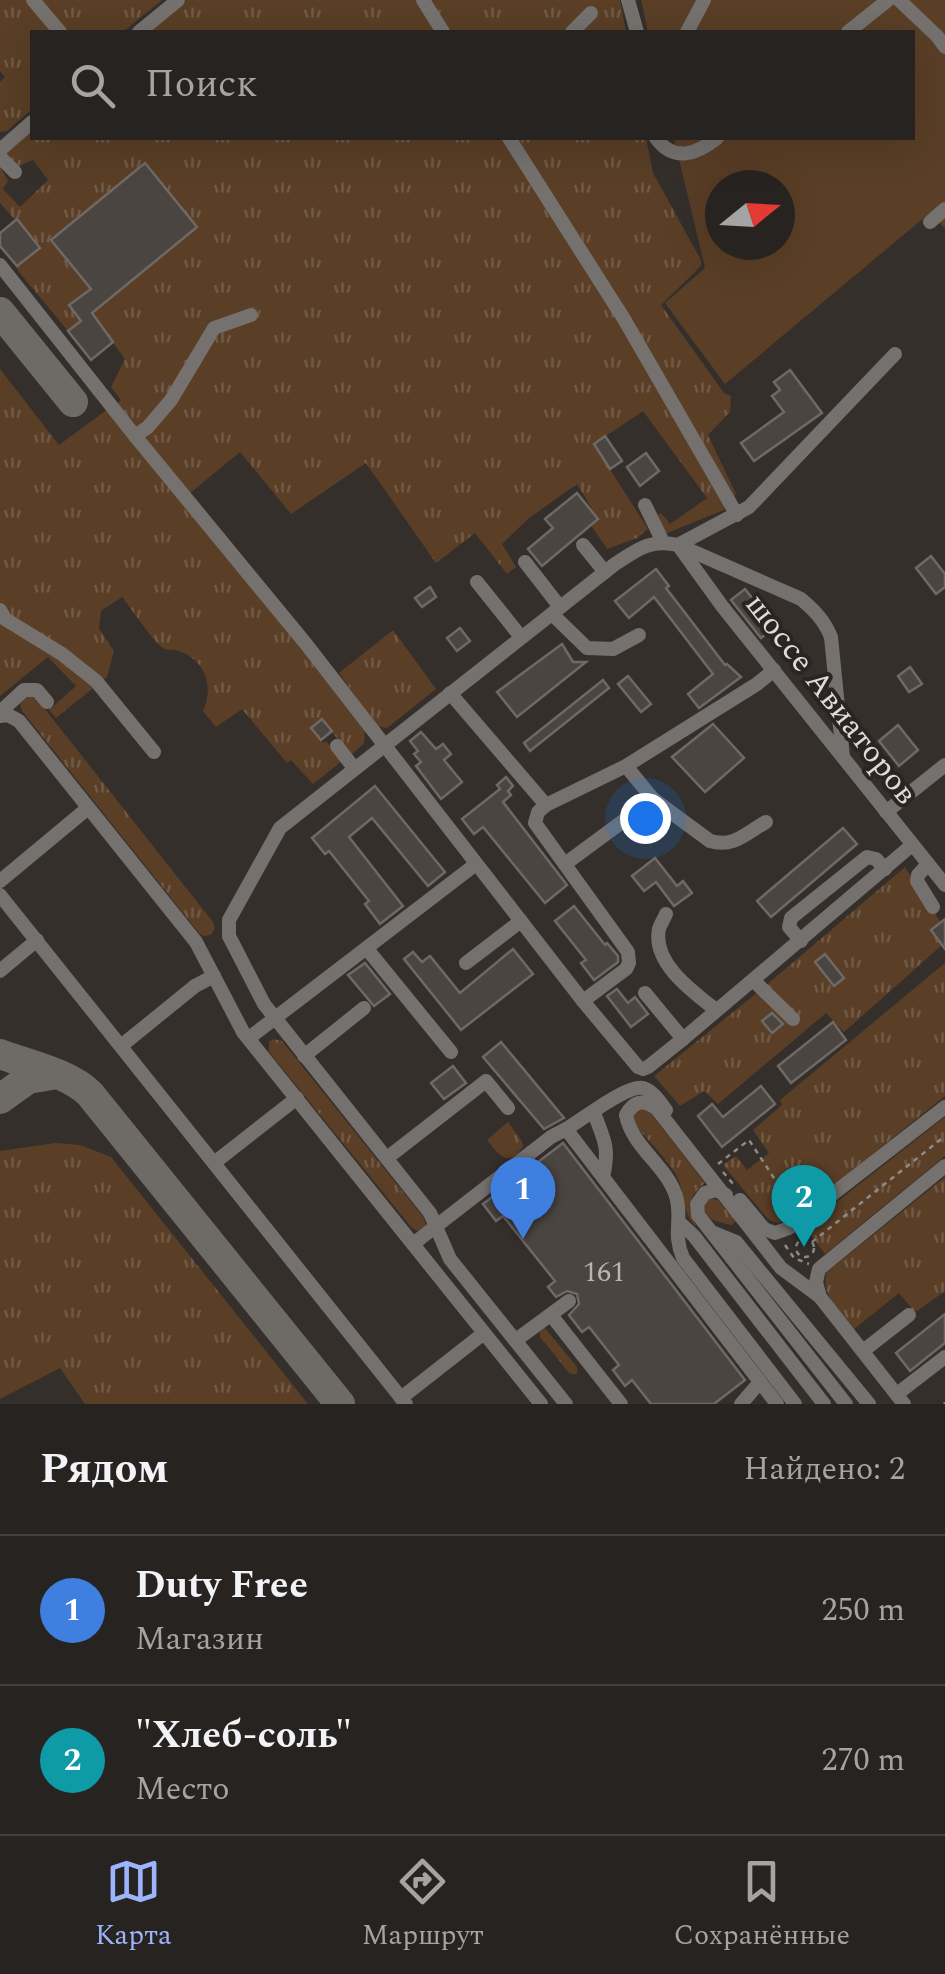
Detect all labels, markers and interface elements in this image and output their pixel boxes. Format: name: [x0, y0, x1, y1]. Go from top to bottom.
search box: [30, 30, 915, 140]
text: Поиск: [145, 56, 257, 114]
icon: search: [65, 58, 120, 113]
north arrow: [705, 170, 795, 260]
street label: шоссе Авиаторов: [733, 583, 929, 815]
your location: [620, 793, 671, 844]
pin: 1: [490, 1156, 556, 1239]
pin: 2: [772, 1164, 836, 1247]
house number: 161: [583, 1251, 625, 1294]
text: Рядом: [40, 1438, 169, 1501]
text: Найдено: 2: [744, 1445, 905, 1494]
text: Duty Free: [135, 1557, 308, 1615]
text: 1: [64, 1586, 81, 1635]
text: 250 m: [821, 1586, 905, 1635]
text: Магазин: [135, 1615, 264, 1664]
text: "Хлеб-соль": [135, 1707, 352, 1765]
text: 2: [64, 1736, 81, 1785]
text: 270 m: [821, 1736, 905, 1785]
text: Место: [135, 1765, 230, 1814]
tab: Карта: [95, 1854, 172, 1957]
tab: Маршрут: [362, 1854, 484, 1957]
tab: Сохранённые: [674, 1854, 850, 1957]

